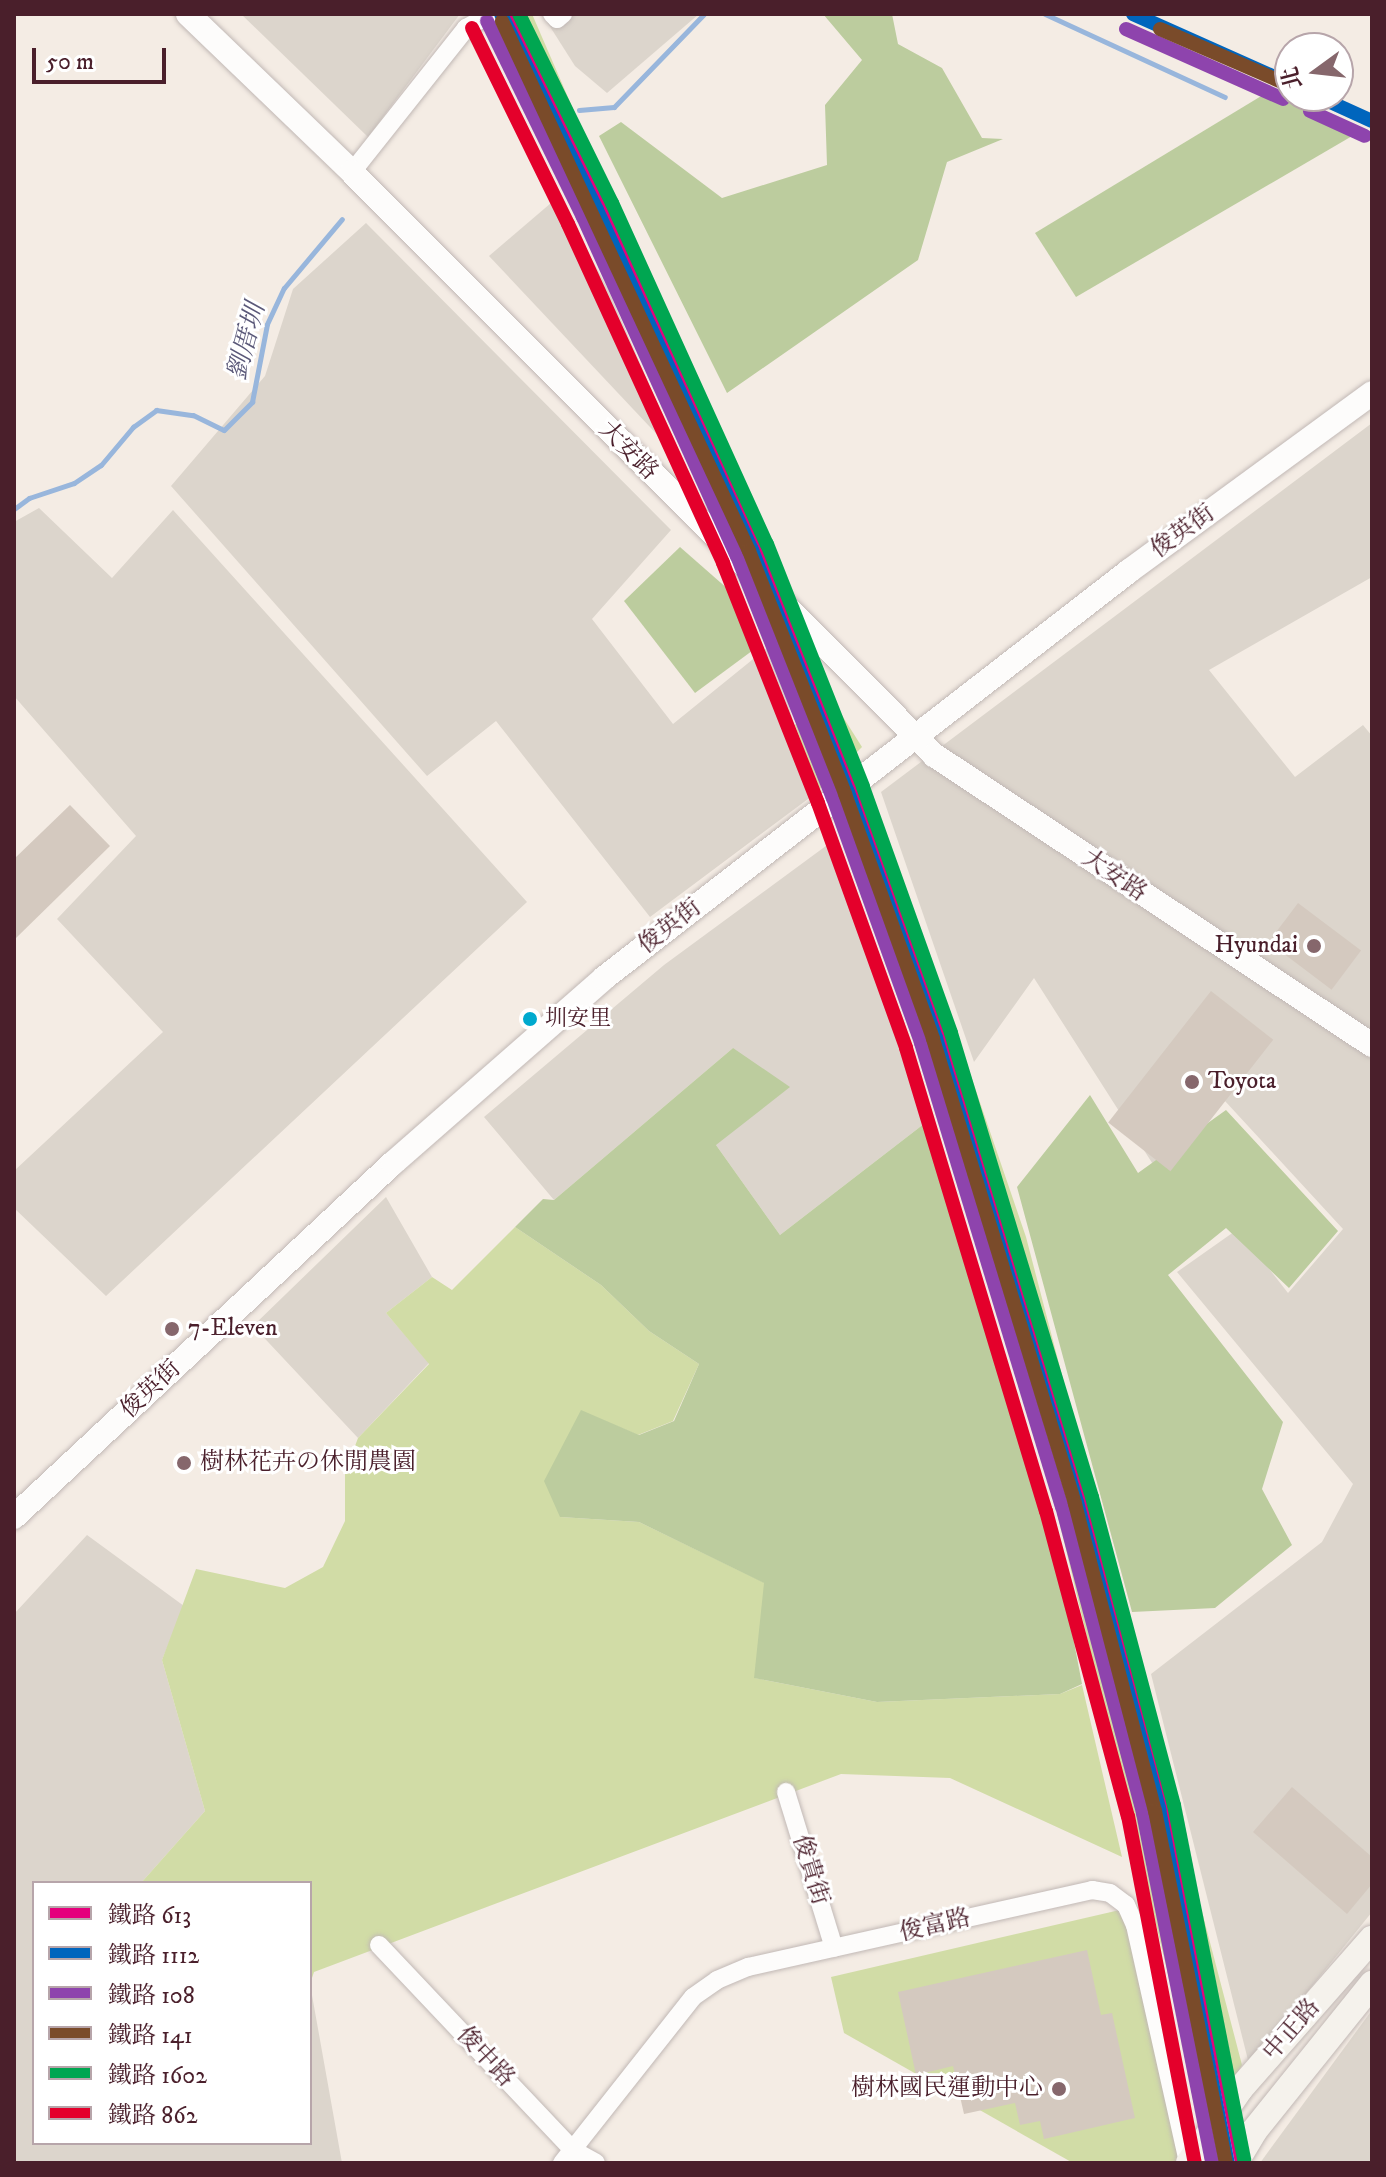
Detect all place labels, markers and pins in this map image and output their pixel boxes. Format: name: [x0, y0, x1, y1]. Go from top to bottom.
place label: Hyundai: [1215, 932, 1298, 960]
marker: Hyundai: [1305, 937, 1323, 955]
place label: 圳安里: [545, 1006, 611, 1032]
marker: 圳安里: [522, 1011, 538, 1027]
place label: Toyota: [1208, 1068, 1276, 1096]
marker: Toyota: [1183, 1073, 1201, 1091]
place label: 7-Eleven: [188, 1315, 277, 1343]
marker: 7-Eleven: [163, 1320, 181, 1338]
place label: 樹林花卉の休閒農園: [200, 1449, 416, 1477]
marker: 樹林花卉の休閒農園: [175, 1454, 193, 1472]
place label: 樹林國民運動中心: [851, 2075, 1043, 2103]
marker: 樹林國民運動中心: [1050, 2080, 1068, 2098]

